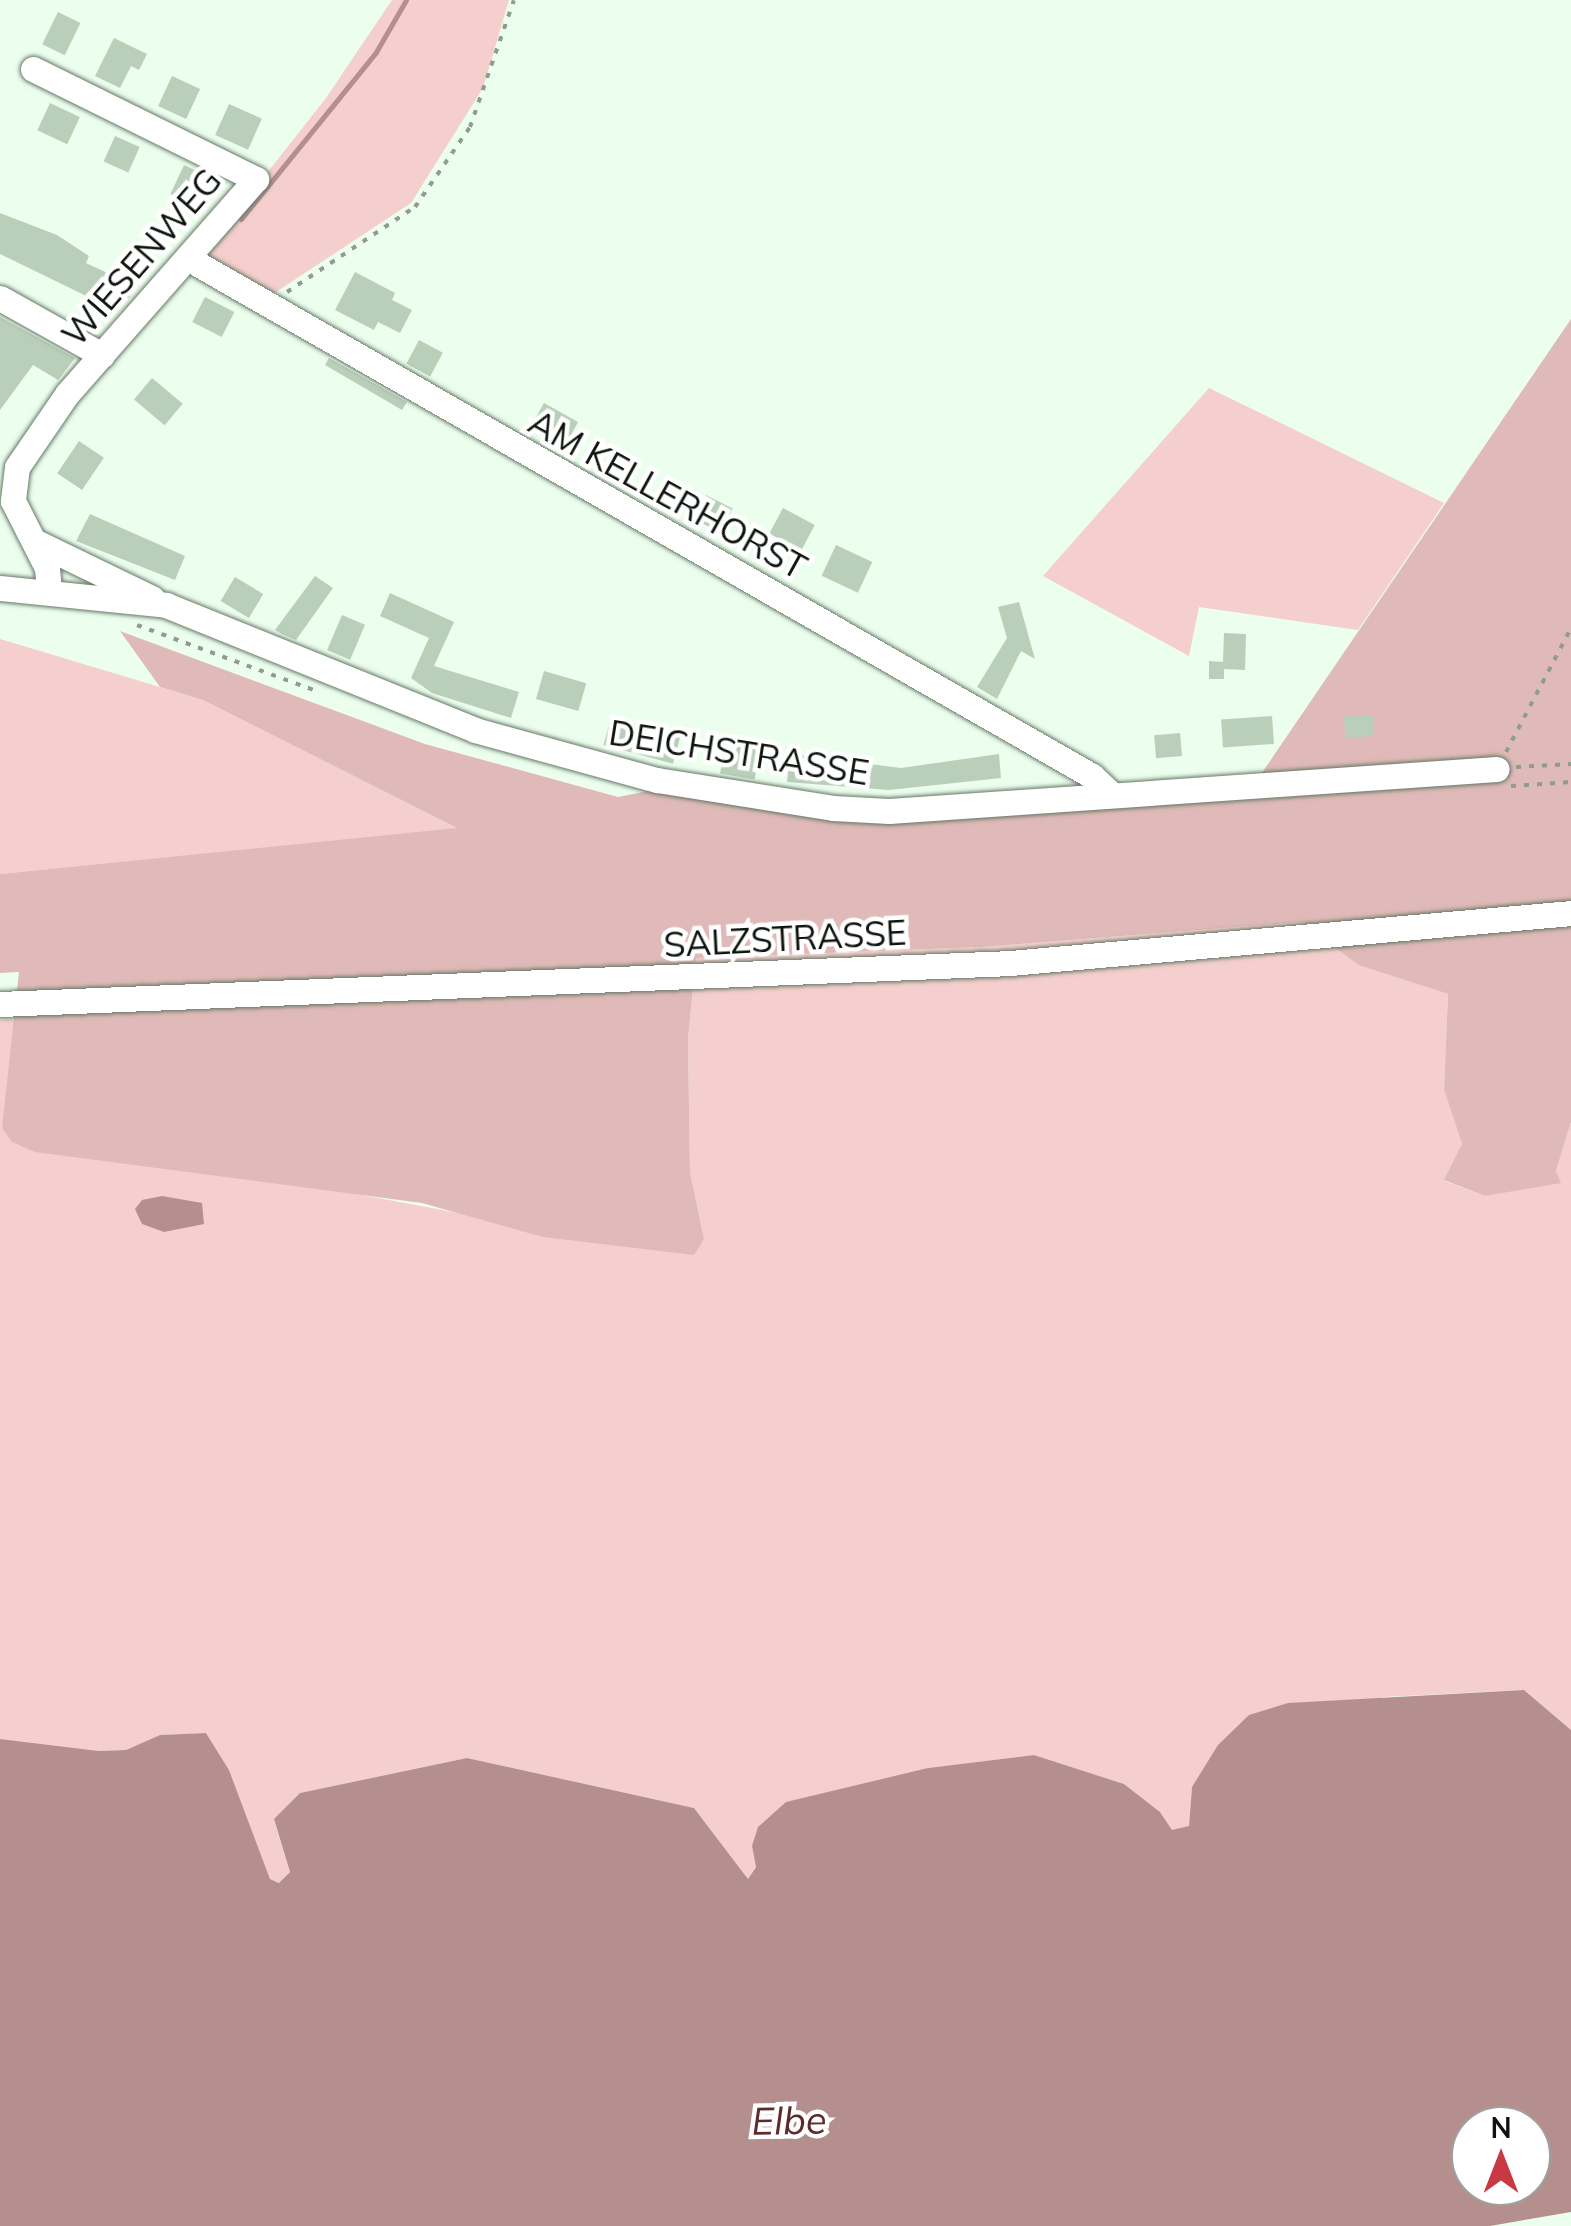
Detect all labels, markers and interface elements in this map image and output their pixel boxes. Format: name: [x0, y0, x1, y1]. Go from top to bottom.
street label: WIESENWEG: [52, 160, 230, 354]
street label: AM KELLERHORST: [522, 400, 814, 588]
street label: DEICHSTRASSE: [606, 711, 872, 793]
street label: SALZSTRASSE: [663, 911, 907, 965]
water label: Elbe: [751, 2098, 827, 2144]
north arrow: [1451, 2106, 1551, 2206]
text: N: [1490, 2110, 1512, 2145]

